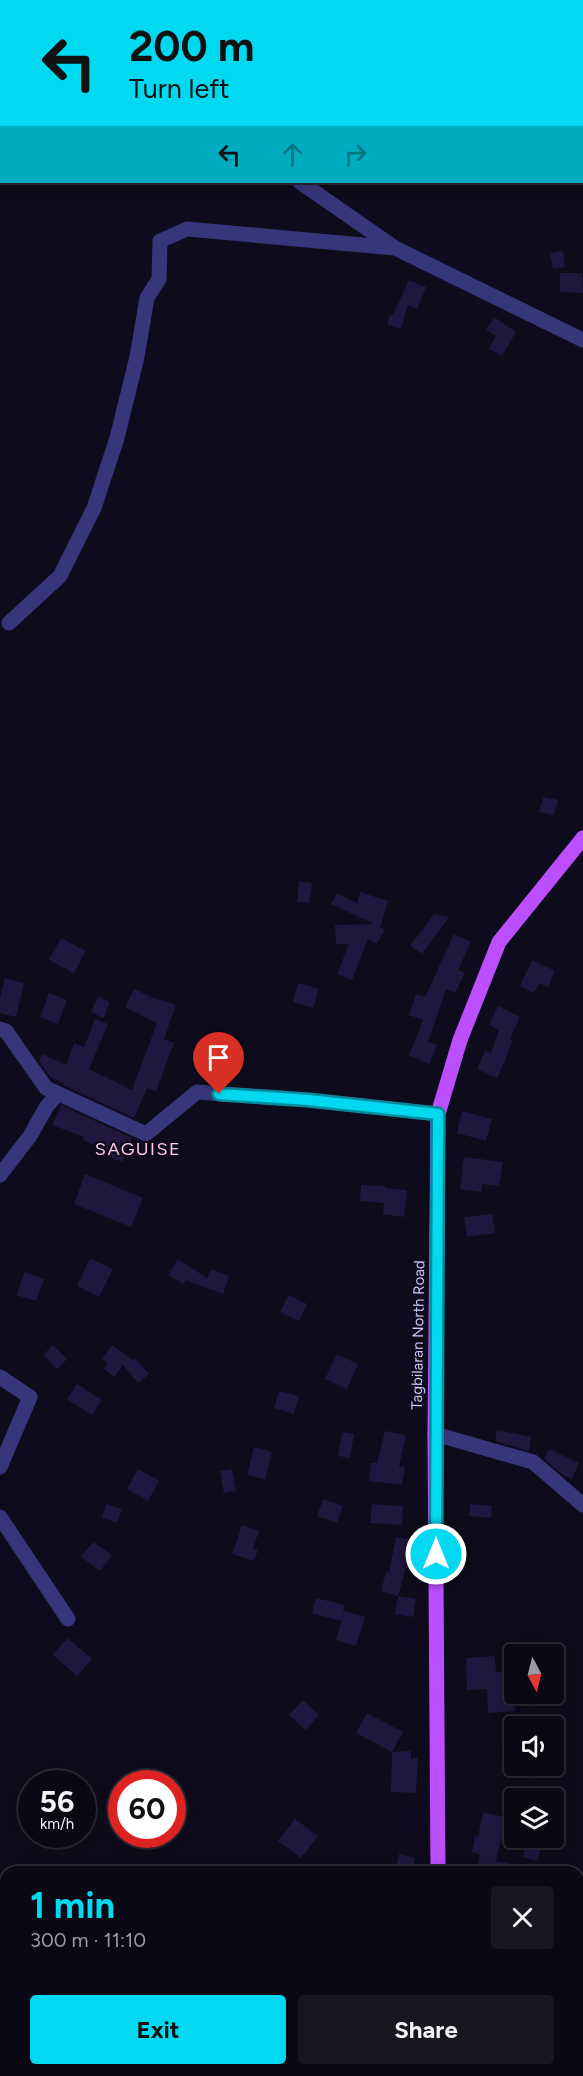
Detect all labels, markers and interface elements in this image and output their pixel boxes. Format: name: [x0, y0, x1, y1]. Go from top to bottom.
text: 200 m: [129, 21, 254, 72]
icon: left: [30, 24, 108, 102]
text: Turn left: [129, 72, 229, 105]
icon: left: [213, 138, 246, 171]
icon: ahead: [276, 138, 309, 171]
icon: right: [339, 138, 372, 171]
pin: [193, 1032, 244, 1094]
icon: arrive: [202, 1041, 235, 1074]
district label: SAGUISE: [95, 1138, 181, 1160]
street label: Tagbilaran North Road: [408, 1260, 428, 1410]
position arrow: [404, 1522, 468, 1586]
north arrow: [504, 1644, 564, 1704]
map controls: [504, 1644, 564, 1848]
button: sound: [504, 1716, 564, 1776]
speed limit sign: 60: [108, 1770, 186, 1848]
text: 56: [40, 1783, 74, 1820]
button: layers: [504, 1788, 564, 1848]
text: km/h: [40, 1815, 74, 1833]
text: 1 min: [30, 1884, 115, 1927]
button: close: [491, 1886, 554, 1949]
text: 300 m · 11:10: [30, 1928, 146, 1952]
button: Exit: [30, 1995, 286, 2064]
button: Share: [298, 1995, 554, 2064]

